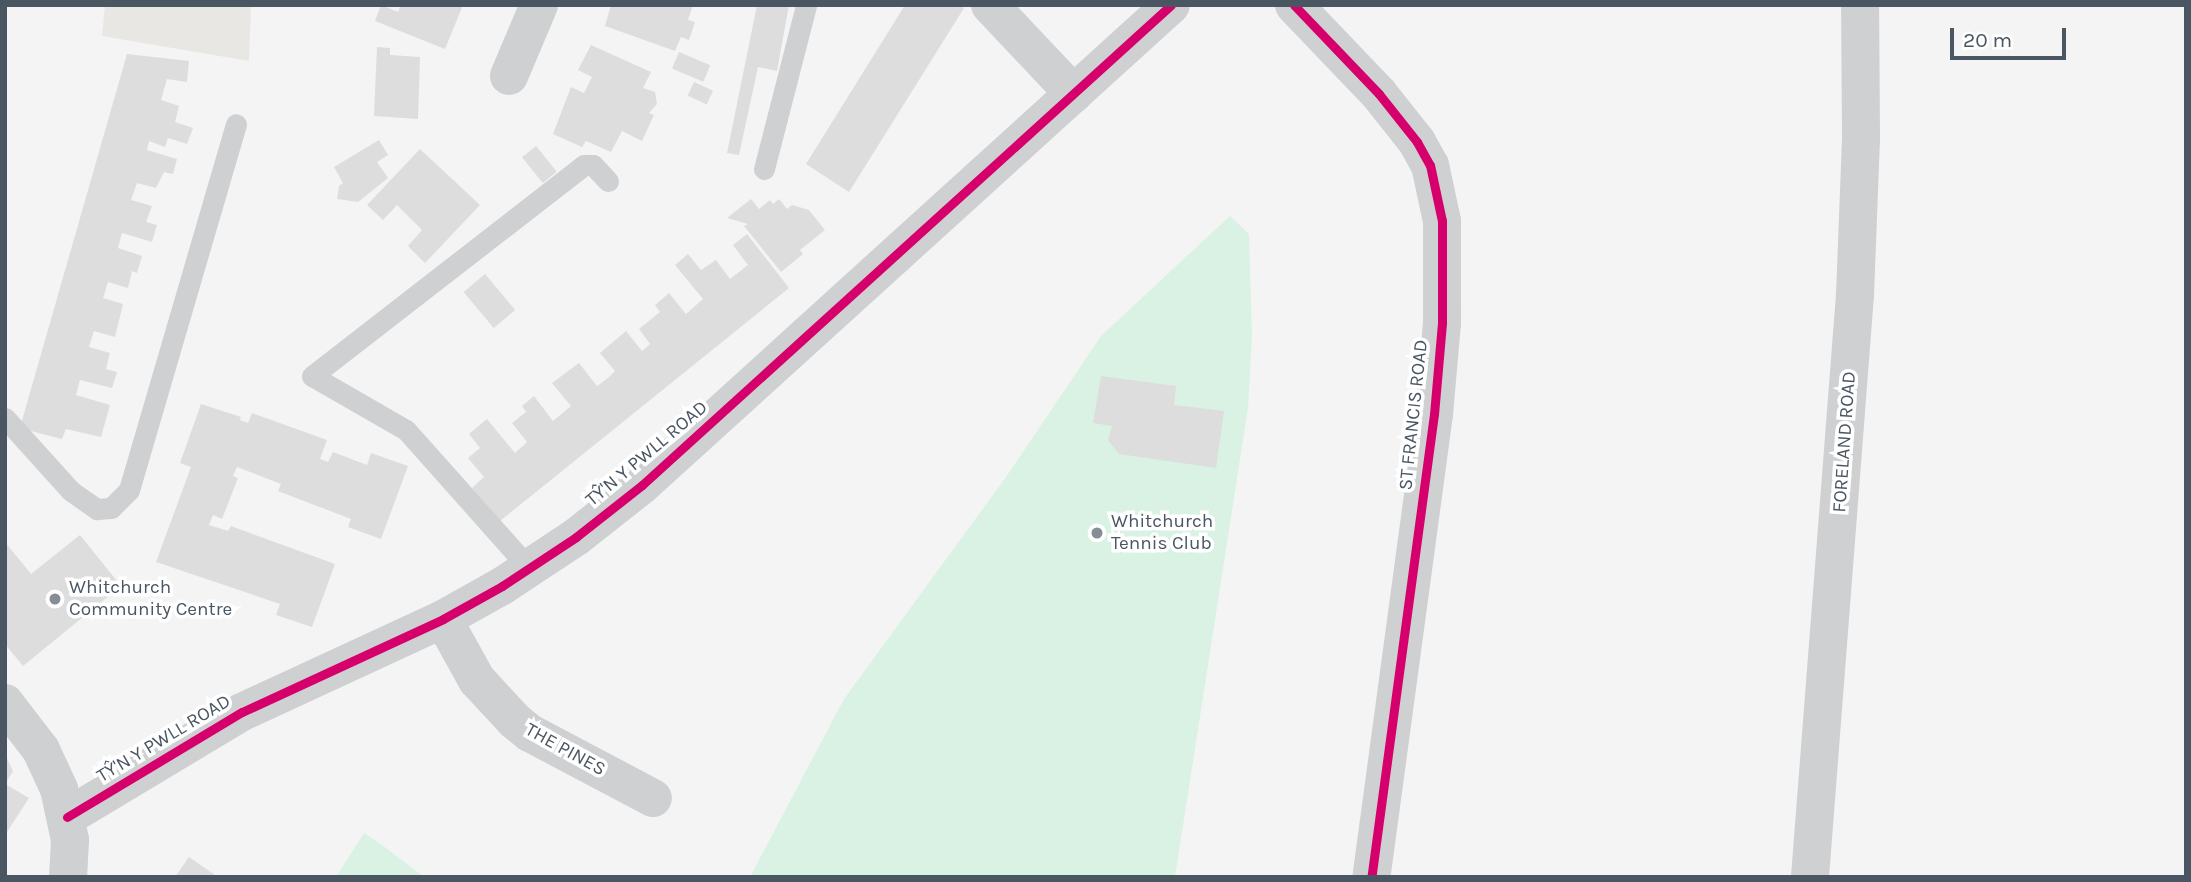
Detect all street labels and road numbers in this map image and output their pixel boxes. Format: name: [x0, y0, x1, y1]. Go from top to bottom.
street label: ST FRANCIS ROAD: [1395, 339, 1433, 491]
street label: FORELAND ROAD: [1829, 371, 1861, 513]
street label: TŶ'N Y PWLL ROAD: [581, 396, 713, 512]
street label: TŶ'N Y PWLL ROAD: [93, 690, 235, 788]
street label: THE PINES: [521, 719, 609, 781]

